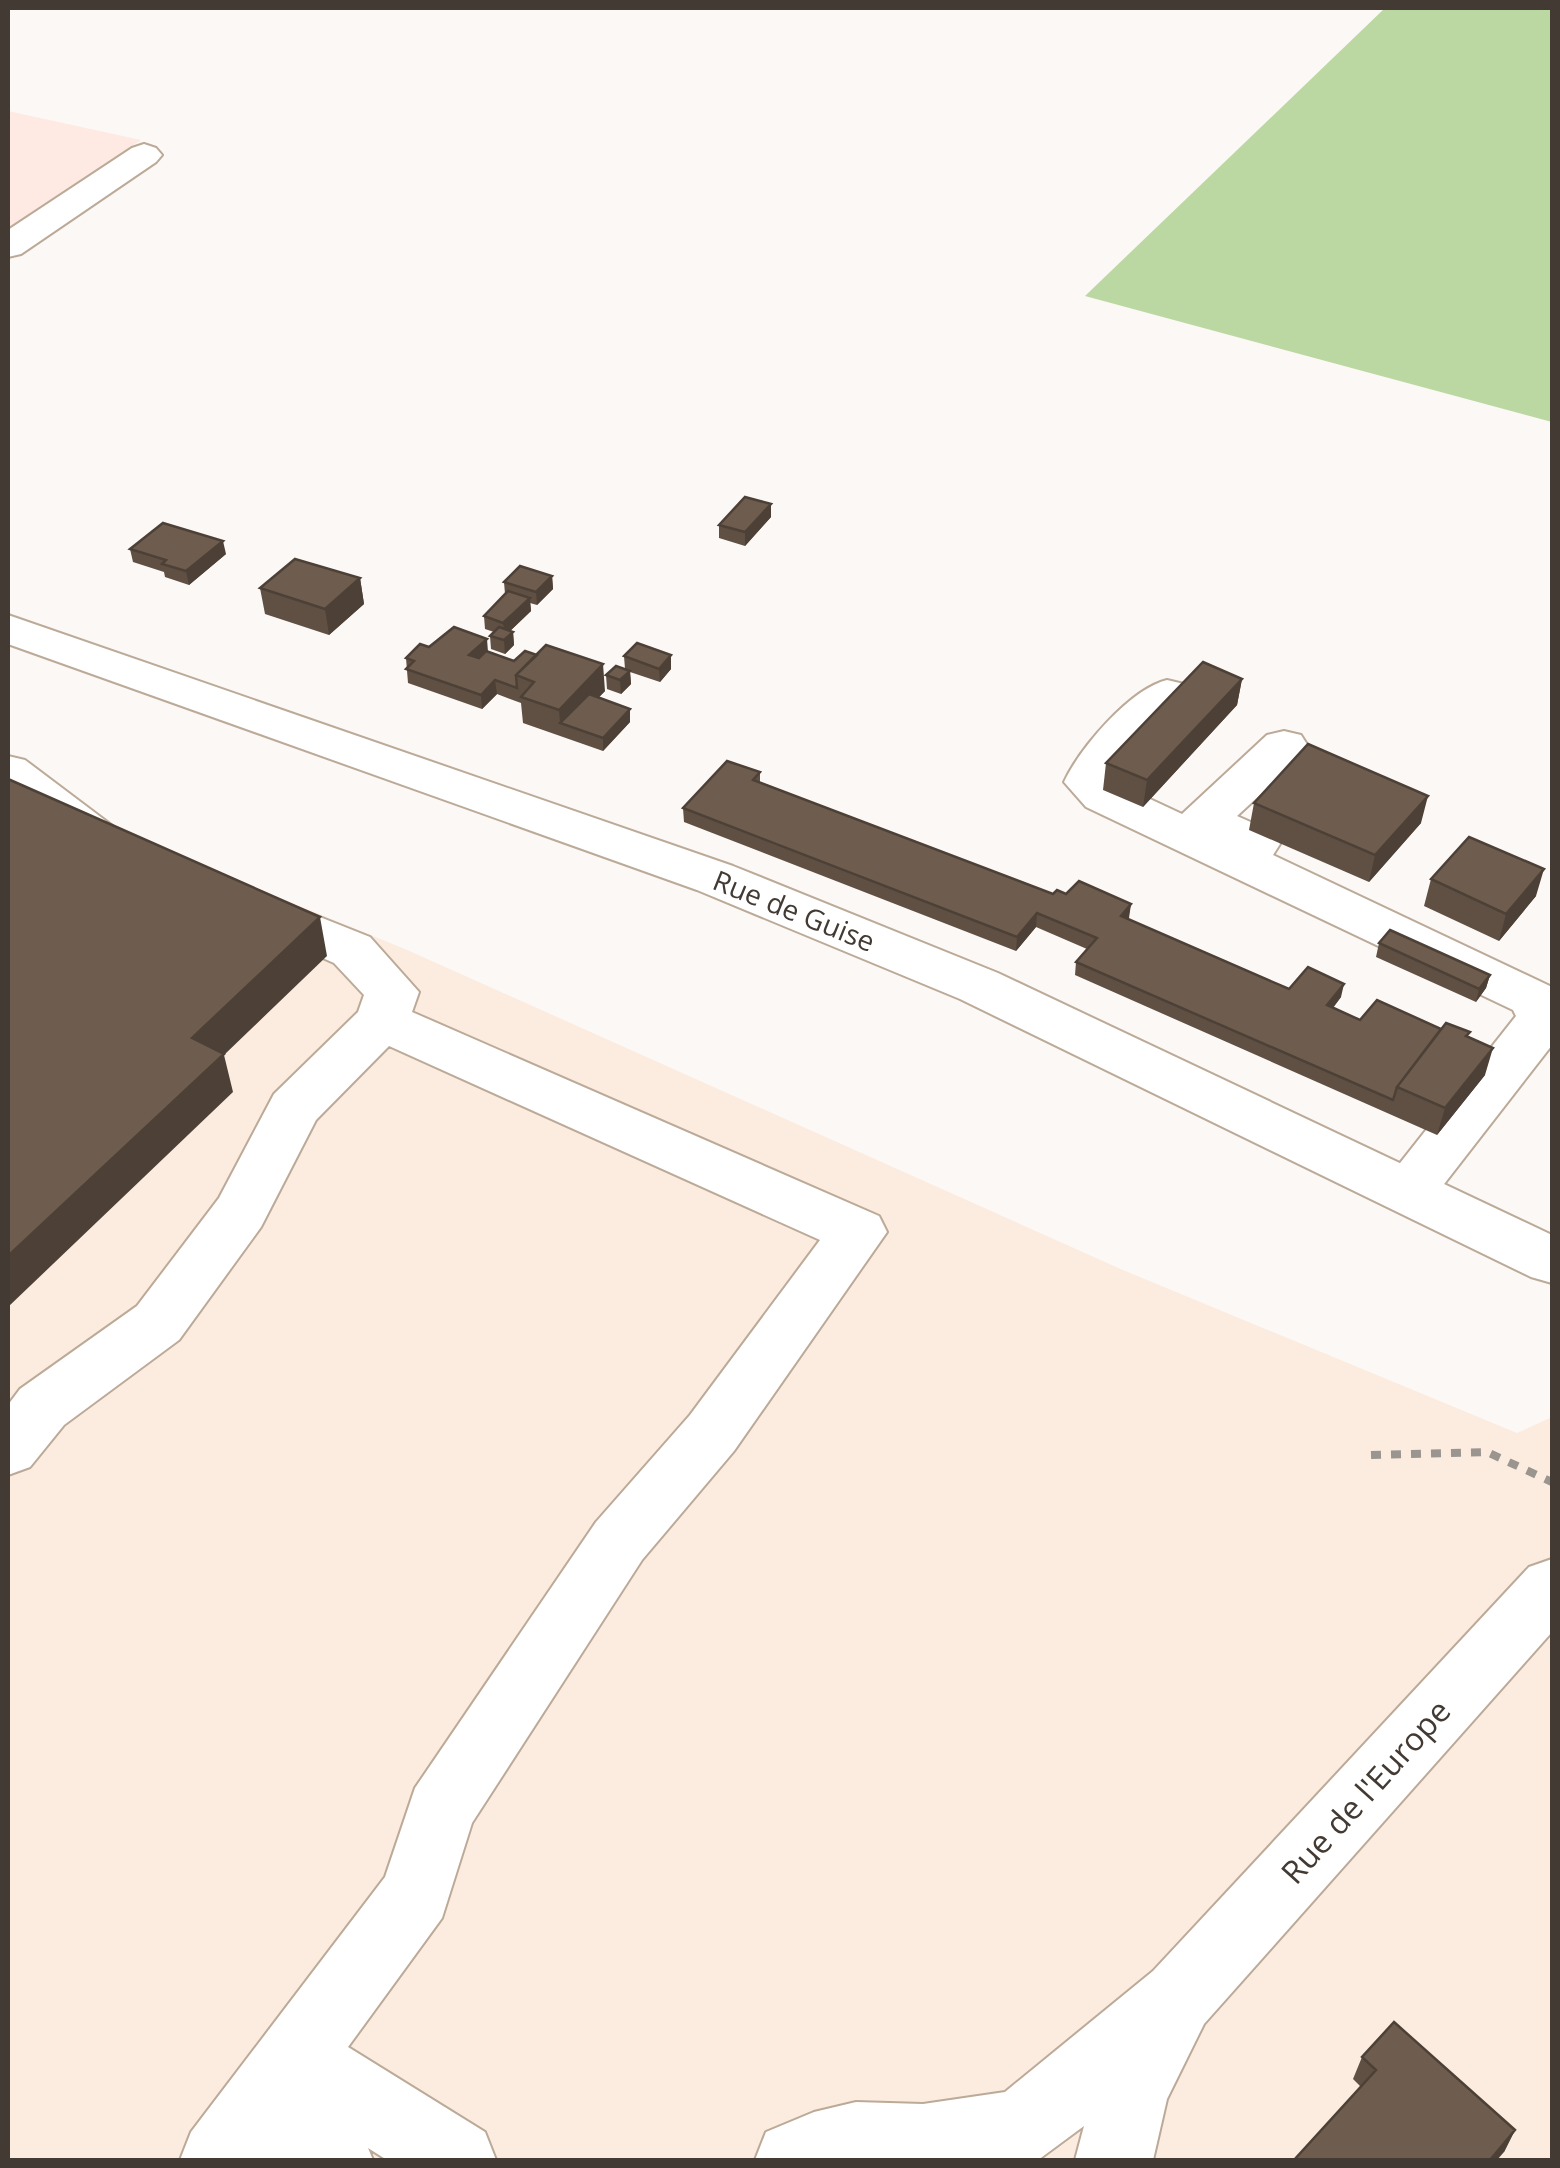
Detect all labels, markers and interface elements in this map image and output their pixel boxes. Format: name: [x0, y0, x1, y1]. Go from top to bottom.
street label: Rue de Guise: [708, 860, 881, 960]
street label: Rue de l'Europe: [1271, 1690, 1459, 1892]

